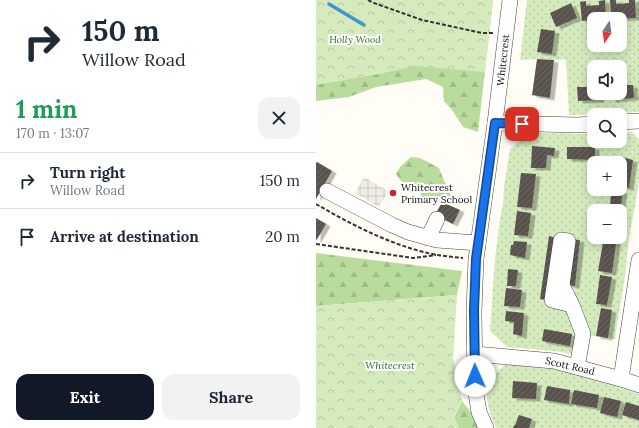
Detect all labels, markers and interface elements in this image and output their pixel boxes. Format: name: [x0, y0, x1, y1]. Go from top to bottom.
north arrow: [587, 12, 627, 52]
map controls: [587, 12, 627, 244]
text: 150 m: [82, 13, 159, 49]
icon: right: [16, 16, 68, 68]
park label: Holly Wood: [329, 33, 381, 46]
street label: Whitecrest: [494, 33, 512, 86]
text: Willow Road: [82, 48, 186, 71]
button: sound: [587, 60, 627, 100]
text: 1 min: [16, 94, 77, 125]
button: close: [258, 97, 300, 139]
pin: [505, 107, 539, 141]
button: search: [587, 108, 627, 148]
icon: arrive: [511, 113, 533, 135]
text: 170 m · 13:07: [16, 125, 89, 142]
button: +: [587, 156, 627, 196]
text: Turn right: [50, 163, 126, 182]
icon: right: [16, 170, 38, 192]
text: 150 m: [260, 171, 300, 190]
place label: Whitecrest Primary School: [401, 181, 472, 206]
text: Willow Road: [50, 182, 125, 199]
marker: Whitecrest Primary School: [388, 188, 398, 198]
button: −: [587, 204, 627, 244]
icon: arrive: [16, 226, 38, 248]
text: Arrive at destination: [50, 227, 199, 246]
text: 20 m: [265, 227, 300, 246]
street label: Scott Road: [544, 354, 596, 378]
position arrow: [454, 355, 496, 397]
park label: Whitecrest: [365, 359, 415, 372]
button: Exit: [16, 374, 154, 420]
button: Share: [162, 374, 300, 420]

